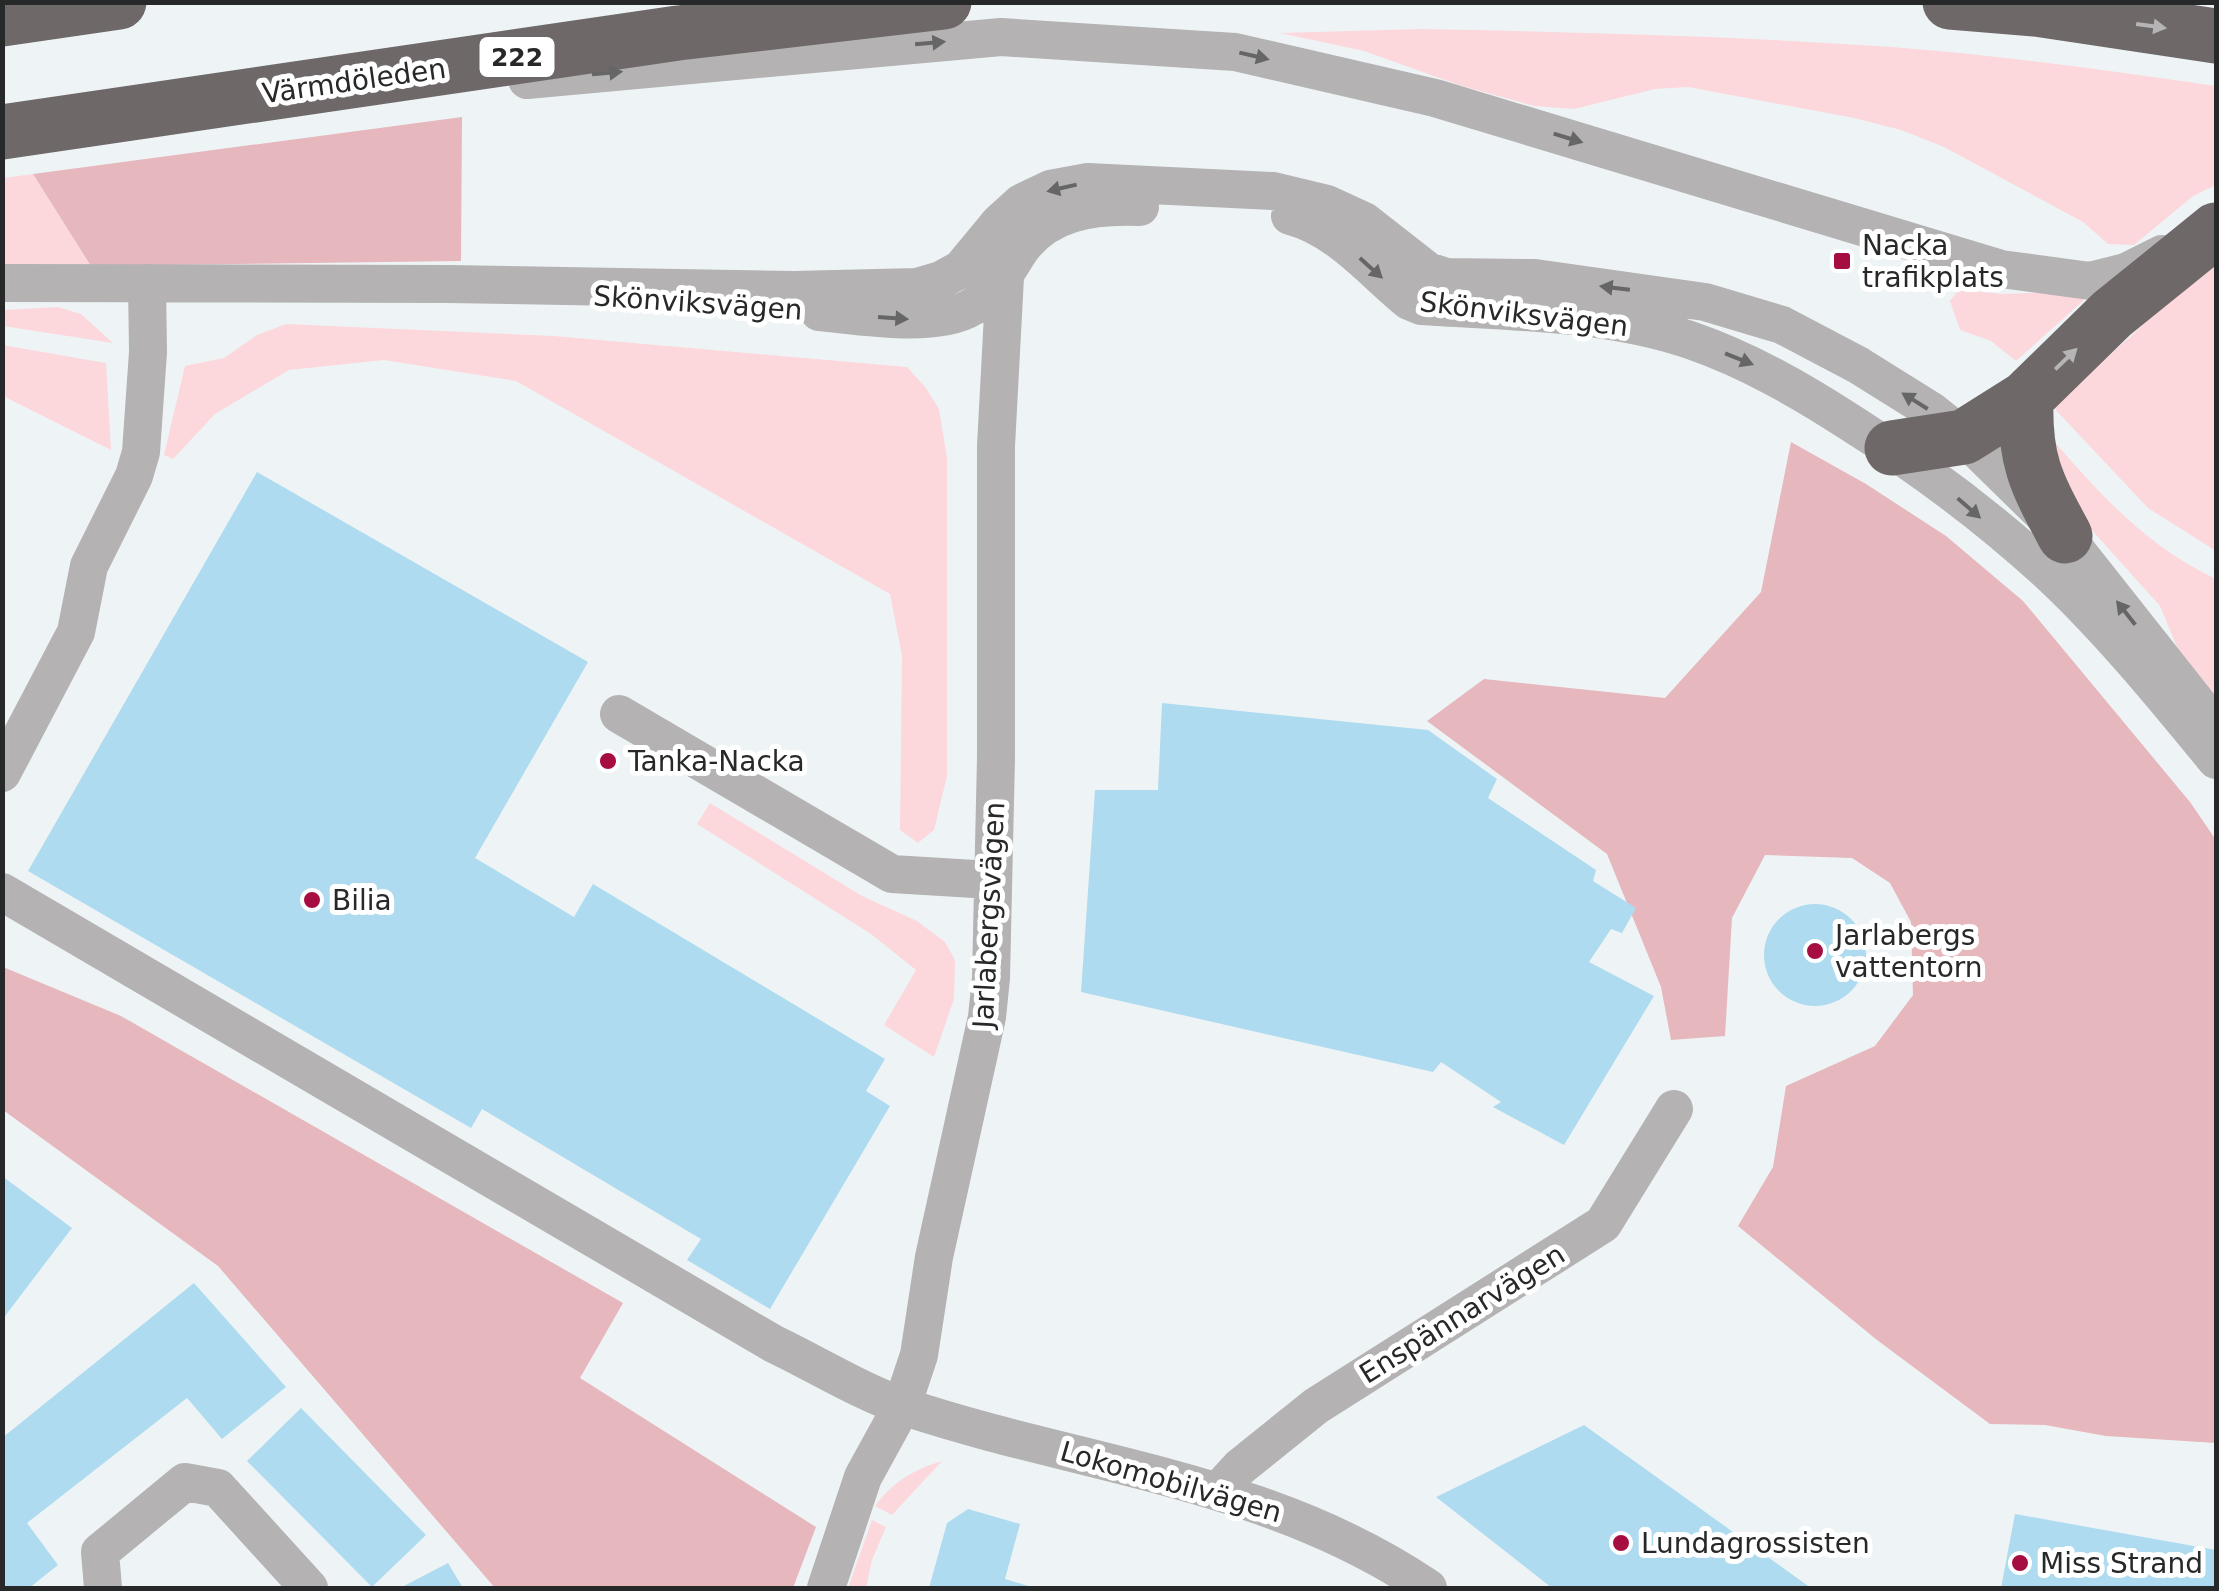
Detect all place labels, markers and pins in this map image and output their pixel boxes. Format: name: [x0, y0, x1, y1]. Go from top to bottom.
place label: Nacka trafikplats: [1862, 229, 2004, 294]
marker: Nacka trafikplats: [1831, 250, 1853, 272]
place label: Tanka-Nacka: [627, 745, 805, 778]
marker: Tanka-Nacka: [597, 750, 619, 772]
place label: Bilia: [332, 884, 392, 917]
marker: Bilia: [301, 889, 323, 911]
place label: Jarlabergs vattentorn: [1833, 919, 1983, 984]
marker: Jarlabergs vattentorn: [1804, 940, 1826, 962]
place label: Lundagrossisten: [1641, 1527, 1870, 1560]
marker: Lundagrossisten: [1610, 1532, 1632, 1554]
place label: Miss Strand: [2040, 1547, 2203, 1580]
marker: Miss Strand: [2009, 1552, 2031, 1574]

